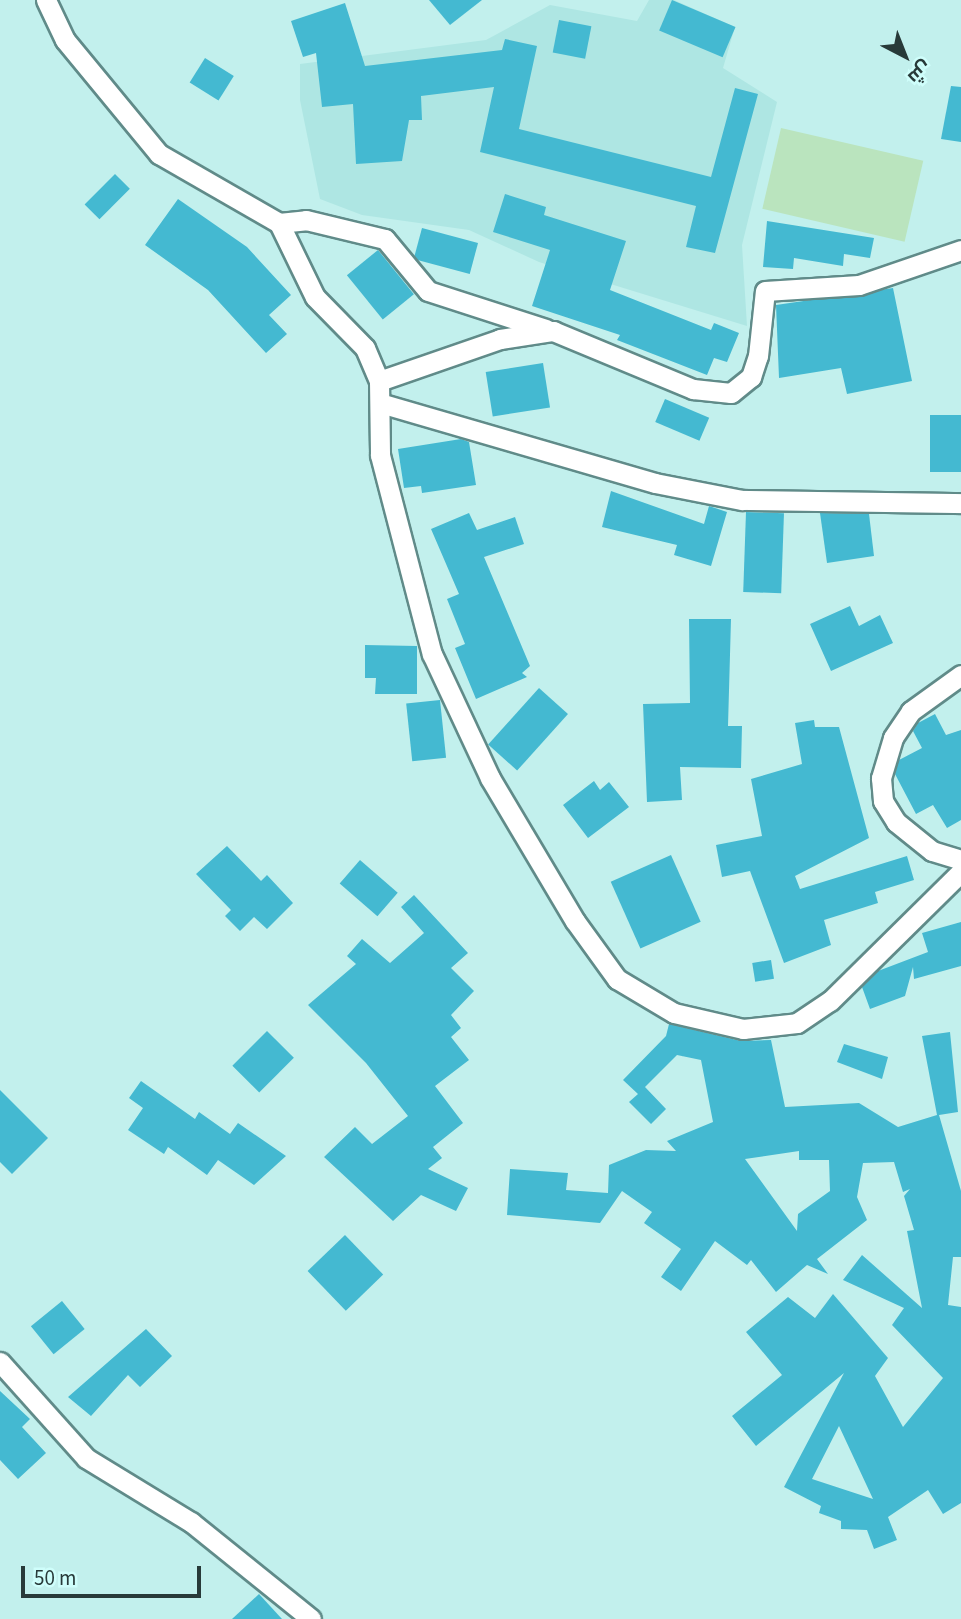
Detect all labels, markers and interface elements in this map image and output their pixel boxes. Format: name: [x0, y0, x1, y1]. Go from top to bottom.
north arrow: [870, 21, 940, 91]
text: ش: [901, 54, 937, 90]
scale bar: [24, 1552, 205, 1596]
text: 50 m: [34, 1563, 76, 1593]

